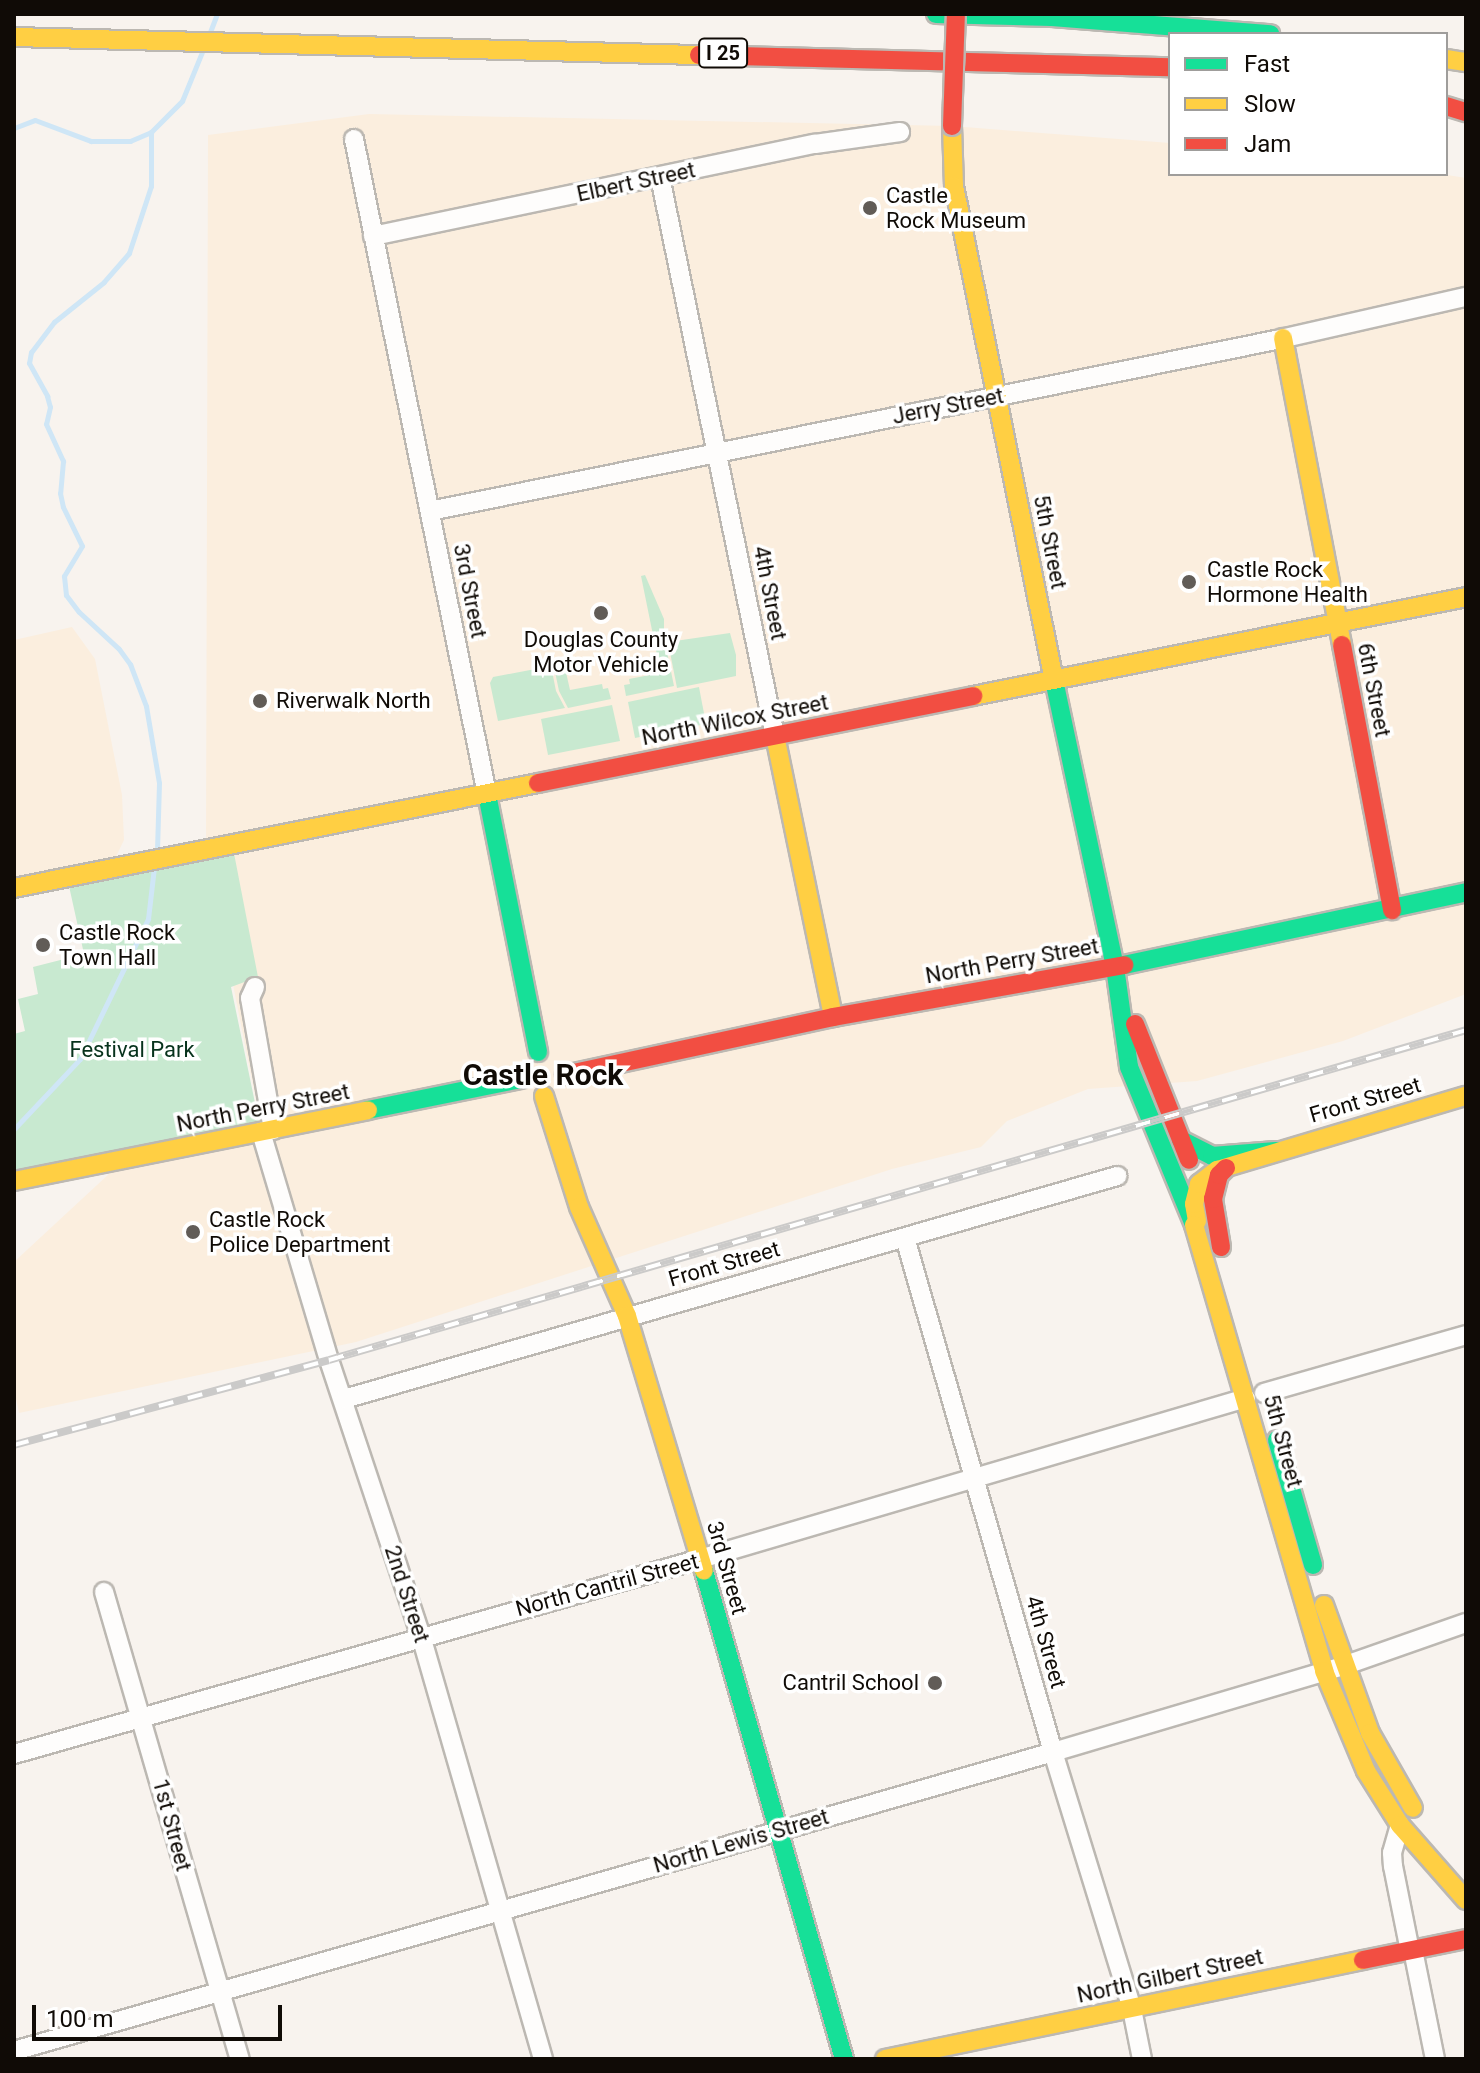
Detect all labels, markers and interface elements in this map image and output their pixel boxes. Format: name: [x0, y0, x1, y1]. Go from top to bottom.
legend: [1168, 32, 1448, 176]
road number: I 25: [697, 37, 749, 69]
text: Fast: [1244, 50, 1290, 78]
text: Slow: [1244, 90, 1296, 118]
text: Jam: [1244, 130, 1291, 158]
street label: Elbert Street: [574, 157, 698, 207]
place label: Castle Rock Museum: [886, 182, 1026, 234]
marker: Castle Rock Museum: [861, 199, 879, 217]
street label: Jerry Street: [890, 382, 1006, 430]
street label: 5th Street: [1028, 493, 1072, 591]
street label: 3rd Street: [448, 542, 492, 640]
street label: 4th Street: [748, 544, 792, 642]
place label: Castle Rock Hormone Health: [1207, 556, 1368, 608]
marker: Castle Rock Hormone Health: [1178, 571, 1200, 593]
marker: Douglas County Motor Vehicle: [592, 604, 610, 622]
place label: Douglas County Motor Vehicle: [524, 626, 678, 678]
street label: 6th Street: [1352, 641, 1396, 739]
place label: Riverwalk North: [276, 688, 431, 714]
street label: North Wilcox Street: [639, 689, 831, 751]
marker: Riverwalk North: [251, 692, 269, 710]
place label: Castle Rock Town Hall: [59, 919, 175, 970]
street label: North Perry Street: [923, 933, 1101, 989]
marker: Castle Rock Town Hall: [34, 936, 52, 954]
park label: Festival Park: [69, 1037, 195, 1063]
district label: Castle Rock: [463, 1057, 623, 1093]
street label: Front Street: [1306, 1072, 1424, 1128]
street label: North Perry Street: [174, 1078, 352, 1138]
place label: Castle Rock Police Department: [209, 1206, 391, 1258]
marker: Castle Rock Police Department: [184, 1223, 202, 1241]
street label: Front Street: [665, 1236, 783, 1292]
street label: 5th Street: [1258, 1392, 1308, 1490]
street label: 3rd Street: [701, 1518, 753, 1618]
street label: 2nd Street: [379, 1542, 435, 1646]
street label: North Cantril Street: [513, 1548, 701, 1622]
street label: 4th Street: [1020, 1593, 1072, 1691]
place label: Cantril School: [783, 1670, 919, 1696]
marker: Cantril School: [926, 1674, 944, 1692]
street label: 1st Street: [147, 1776, 197, 1874]
street label: North Lewis Street: [650, 1803, 832, 1879]
street label: North Gilbert Street: [1075, 1943, 1265, 2009]
scale bar: [36, 1989, 286, 2039]
text: 100 m: [46, 2005, 113, 2033]

